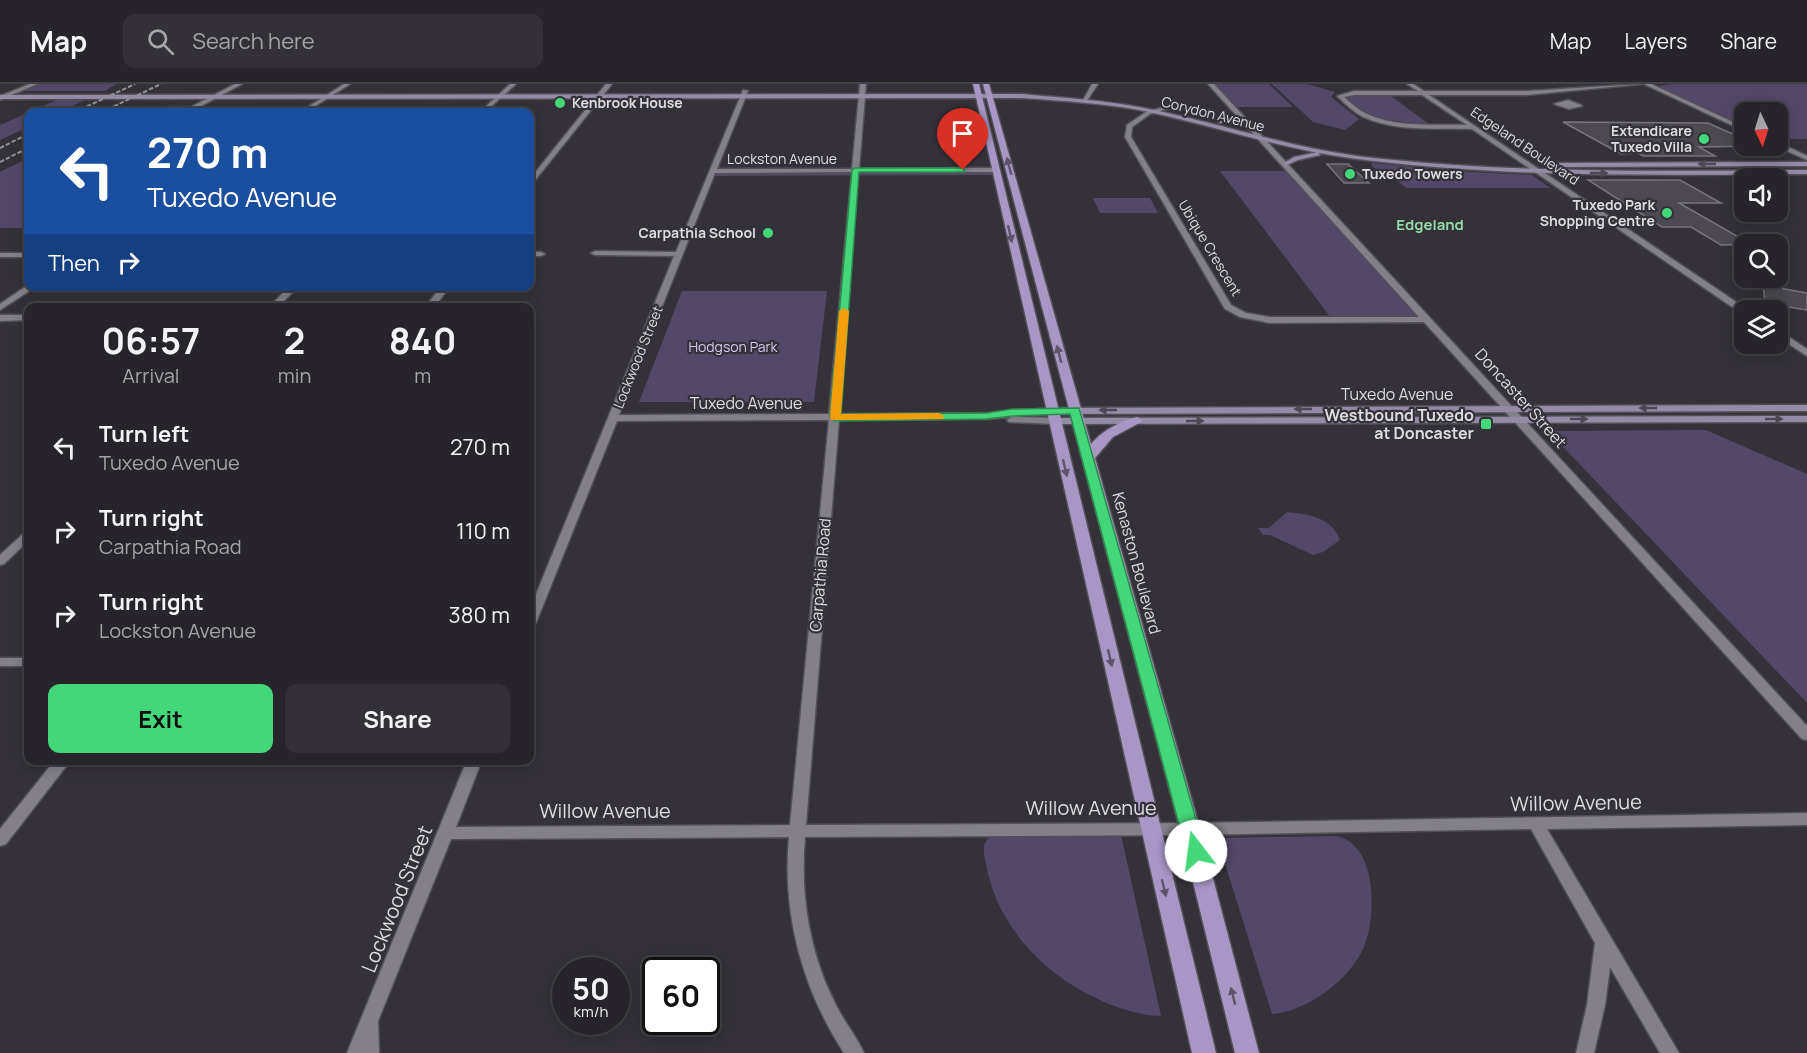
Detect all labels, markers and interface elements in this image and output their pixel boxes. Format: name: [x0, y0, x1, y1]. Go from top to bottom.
search box: [123, 14, 543, 68]
text: Map: [30, 22, 87, 60]
icon: search: [144, 25, 177, 58]
text: Search here: [192, 26, 315, 56]
text: Map: [1550, 27, 1591, 55]
text: Layers: [1624, 27, 1687, 55]
text: Share: [1720, 27, 1777, 55]
street label: Corydon Avenue: [1159, 91, 1267, 136]
place label: Kenbrook House: [572, 93, 683, 112]
marker: Kenbrook House: [553, 96, 567, 110]
street label: Edgeland Boulevard: [1467, 102, 1583, 189]
north arrow: [1734, 102, 1788, 156]
map controls: [1734, 102, 1788, 354]
pin: [937, 108, 988, 170]
icon: arrive: [946, 117, 979, 150]
place label: Extendicare Tuxedo Villa: [1611, 121, 1692, 156]
text: 270 m: [147, 123, 268, 181]
icon: left: [48, 132, 126, 210]
marker: Extendicare Tuxedo Villa: [1697, 132, 1711, 146]
street label: Lockston Avenue: [727, 149, 837, 168]
one-way arrow: [1003, 156, 1013, 175]
one-way arrow: [1697, 159, 1716, 169]
place label: Tuxedo Towers: [1362, 164, 1463, 183]
marker: Tuxedo Towers: [1343, 167, 1357, 181]
one-way arrow: [1590, 168, 1609, 178]
button: sound: [1734, 168, 1788, 222]
text: Tuxedo Avenue: [147, 178, 337, 215]
place label: Tuxedo Park Shopping Centre: [1540, 195, 1655, 230]
street label: Ubique Crescent: [1174, 196, 1247, 300]
marker: Tuxedo Park Shopping Centre: [1660, 206, 1674, 220]
district label: Edgeland: [1396, 214, 1464, 235]
place label: Carpathia School: [638, 223, 756, 242]
one-way arrow: [1006, 225, 1015, 244]
marker: Carpathia School: [761, 226, 775, 240]
button: search: [1734, 234, 1788, 288]
icon: right: [112, 246, 145, 279]
text: Then: [48, 248, 100, 278]
button: layers: [1734, 300, 1788, 354]
street label: Lockwood Street: [608, 302, 667, 411]
text: 06:57: [102, 316, 200, 365]
text: 2: [284, 316, 305, 365]
text: 840: [389, 316, 456, 365]
park label: Hodgson Park: [688, 337, 779, 356]
street label: Doncaster Street: [1470, 343, 1572, 453]
one-way arrow: [1054, 345, 1064, 363]
text: Arrival: [122, 362, 179, 389]
text: min: [278, 362, 311, 389]
text: m: [414, 362, 431, 389]
street label: Tuxedo Avenue: [1341, 383, 1453, 405]
street label: Tuxedo Avenue: [690, 392, 802, 414]
one-way arrow: [1639, 403, 1658, 413]
one-way arrow: [1293, 404, 1312, 414]
place label: Westbound Tuxedo at Doncaster: [1325, 404, 1474, 444]
one-way arrow: [1098, 405, 1117, 415]
one-way arrow: [1765, 414, 1784, 424]
one-way arrow: [1570, 415, 1589, 424]
one-way arrow: [1186, 416, 1205, 426]
marker: Westbound Tuxedo at Doncaster: [1479, 417, 1493, 431]
text: Turn left: [99, 419, 189, 449]
icon: left: [48, 431, 81, 464]
text: 270 m: [450, 432, 510, 462]
text: Tuxedo Avenue: [99, 449, 240, 476]
one-way arrow: [1061, 459, 1070, 478]
street label: Kenaston Boulevard: [1107, 490, 1167, 636]
text: Turn right: [99, 503, 204, 533]
icon: right: [48, 515, 81, 548]
text: 110 m: [456, 516, 510, 546]
street label: Carpathia Road: [804, 517, 836, 633]
text: Carpathia Road: [99, 533, 242, 560]
text: Turn right: [99, 587, 204, 617]
icon: right: [48, 599, 81, 632]
text: 380 m: [449, 600, 510, 630]
text: Lockston Avenue: [99, 617, 256, 644]
one-way arrow: [1105, 649, 1115, 667]
button: Exit: [48, 684, 273, 753]
button: Share: [285, 684, 510, 753]
street label: Willow Avenue: [1510, 788, 1642, 817]
street label: Willow Avenue: [1025, 794, 1157, 821]
street label: Willow Avenue: [539, 797, 671, 824]
position arrow: [1164, 819, 1228, 883]
street label: Lockwood Street: [355, 821, 438, 976]
one-way arrow: [1160, 879, 1170, 898]
speed limit sign: 60: [642, 957, 720, 1035]
text: 50: [572, 968, 610, 1009]
one-way arrow: [1227, 987, 1237, 1005]
text: km/h: [574, 1001, 608, 1022]

